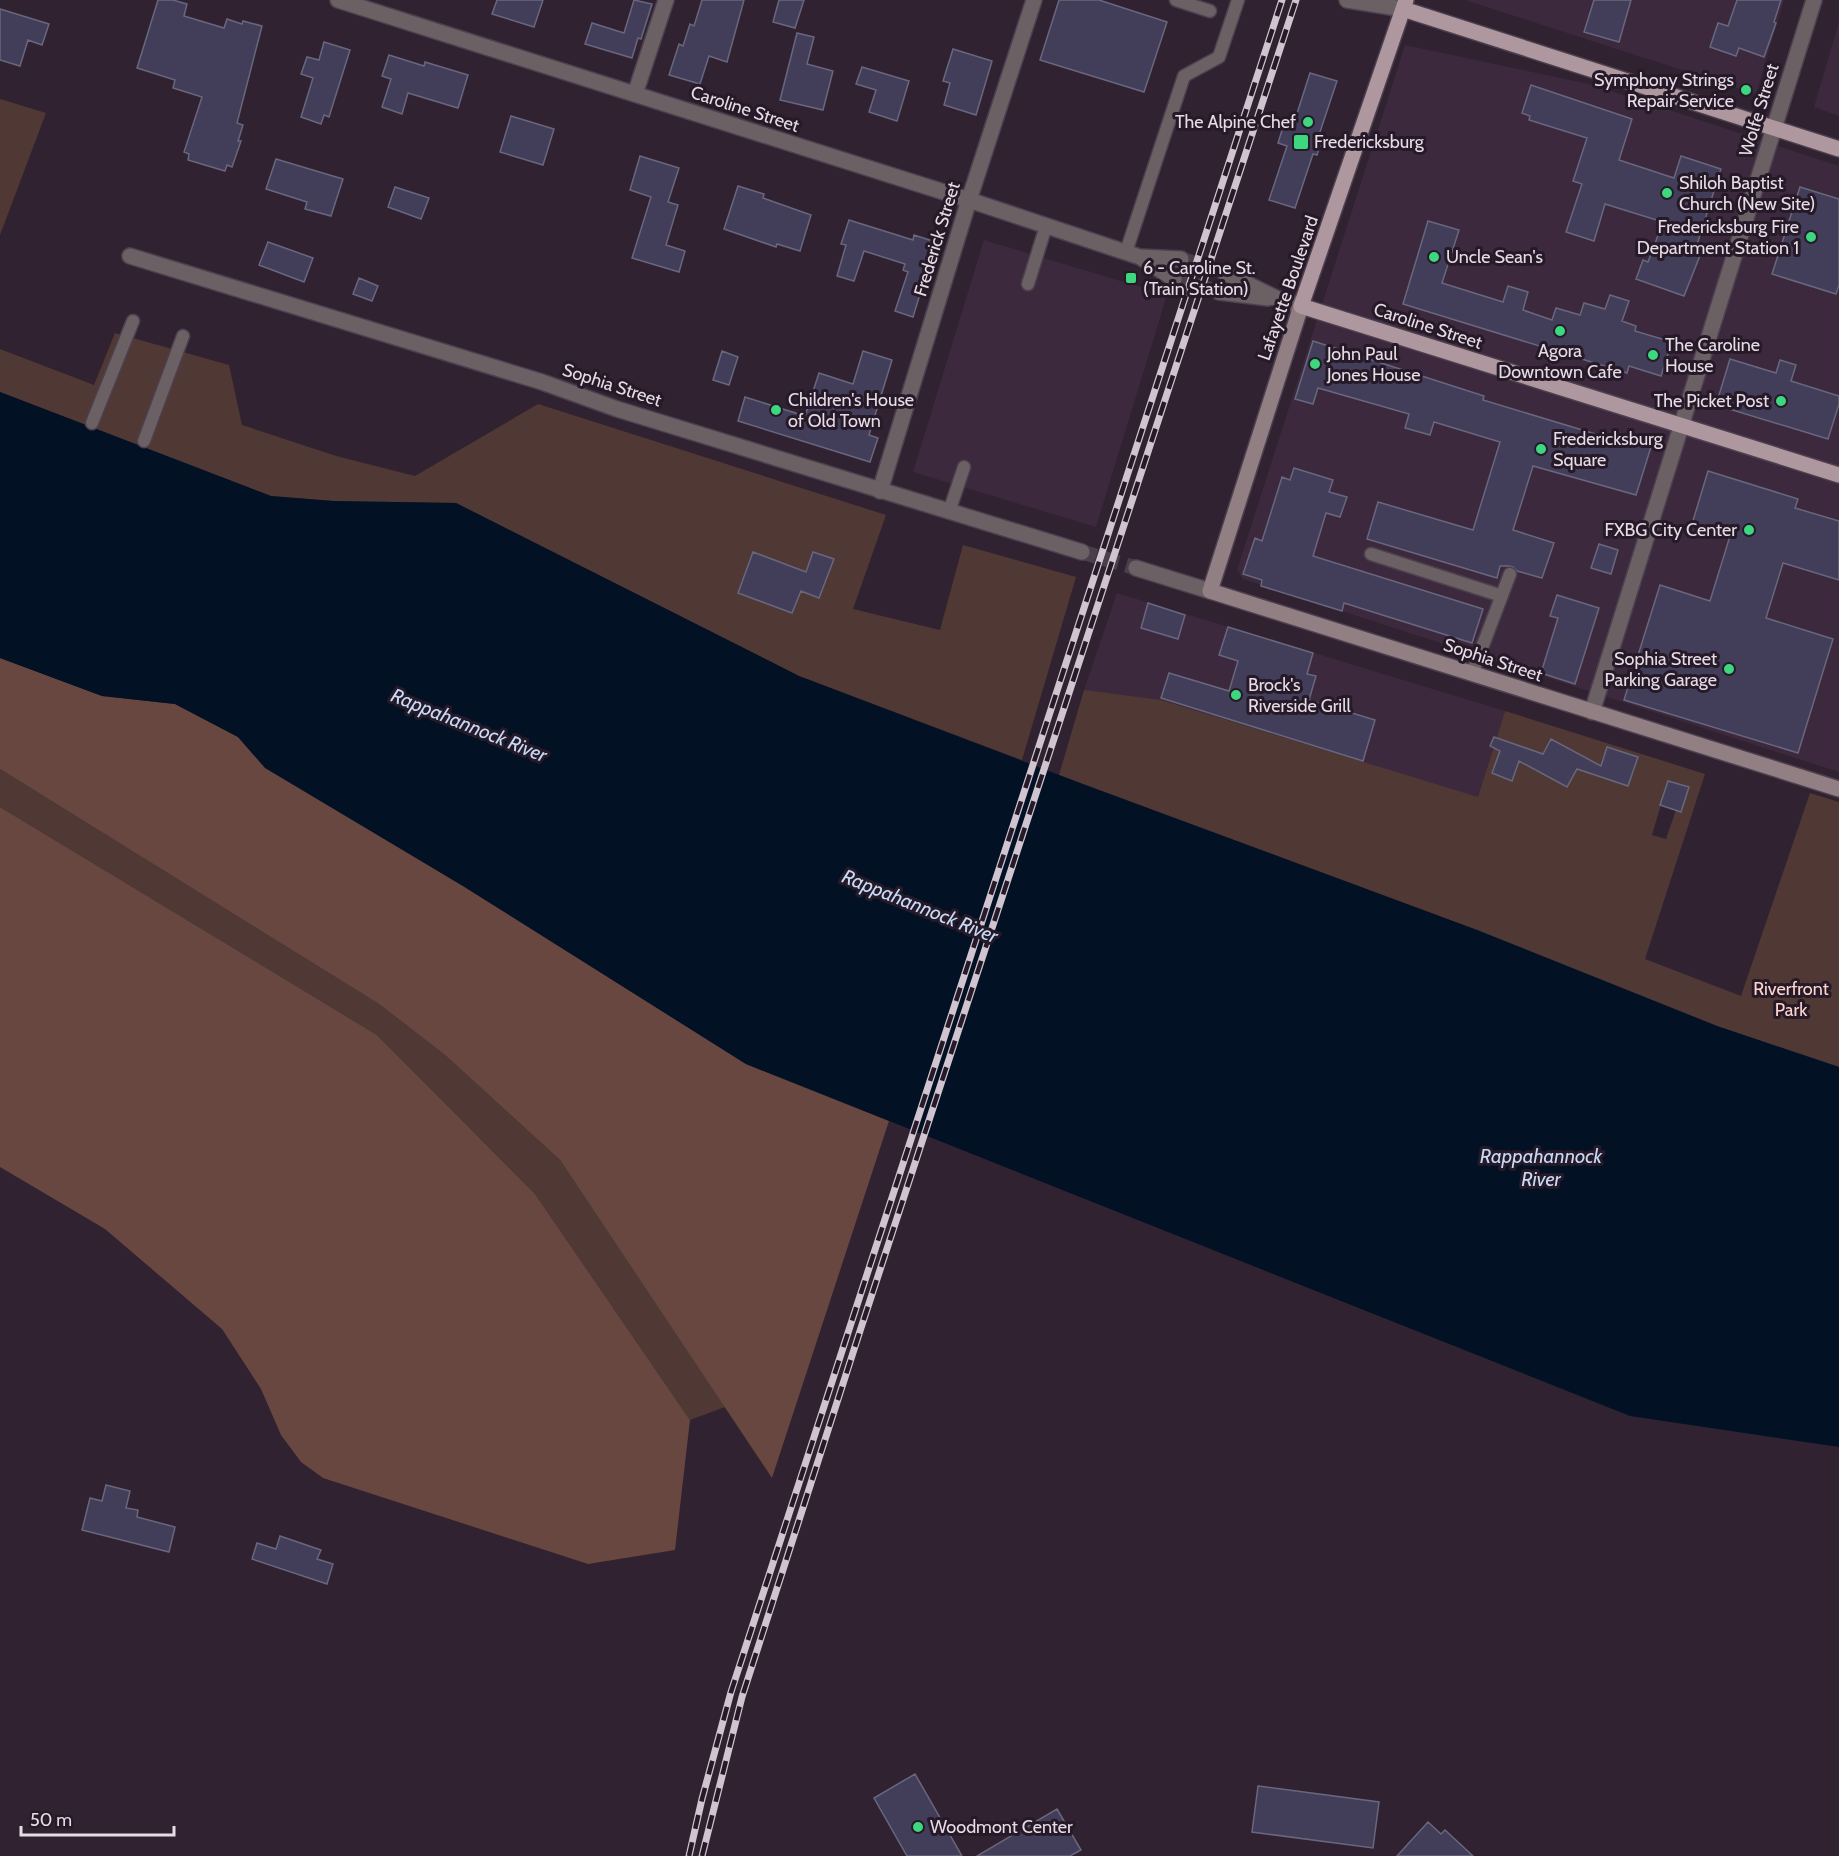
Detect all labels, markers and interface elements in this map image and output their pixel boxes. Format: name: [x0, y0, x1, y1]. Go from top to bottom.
street label: Wolfe Street: [1734, 61, 1784, 159]
place label: Symphony Strings Repair Service: [1594, 69, 1734, 112]
street label: Caroline Street: [688, 81, 802, 137]
marker: Symphony Strings Repair Service: [1739, 83, 1753, 97]
place label: The Alpine Chef: [1175, 111, 1296, 133]
marker: The Alpine Chef: [1301, 115, 1315, 129]
place label: Fredericksburg: [1314, 131, 1425, 153]
marker: Fredericksburg: [1292, 133, 1310, 151]
place label: Shiloh Baptist Church (New Site): [1679, 172, 1815, 215]
street label: Frederick Street: [909, 179, 965, 299]
marker: Shiloh Baptist Church (New Site): [1660, 186, 1674, 200]
street label: Lafayette Boulevard: [1253, 213, 1323, 363]
place label: Fredericksburg Fire Department Station 1: [1637, 216, 1799, 259]
marker: Fredericksburg Fire Department Station 1: [1804, 230, 1818, 244]
place label: Uncle Sean's: [1446, 246, 1543, 268]
marker: Uncle Sean's: [1427, 250, 1441, 264]
place label: 6 - Caroline St. (Train Station): [1143, 257, 1255, 300]
marker: 6 - Caroline St. (Train Station): [1124, 271, 1138, 285]
street label: Caroline Street: [1371, 298, 1485, 354]
marker: Agora Downtown Cafe: [1553, 324, 1567, 338]
place label: The Caroline House: [1665, 334, 1760, 377]
place label: Agora Downtown Cafe: [1498, 340, 1622, 383]
place label: John Paul Jones House: [1326, 343, 1420, 386]
marker: The Caroline House: [1646, 348, 1660, 362]
marker: John Paul Jones House: [1308, 357, 1322, 371]
street label: Sophia Street: [560, 359, 664, 411]
place label: Children's House of Old Town: [788, 389, 914, 432]
place label: The Picket Post: [1654, 390, 1769, 412]
marker: The Picket Post: [1774, 394, 1788, 408]
marker: Children's House of Old Town: [769, 403, 783, 417]
place label: Fredericksburg Square: [1553, 428, 1664, 471]
marker: Fredericksburg Square: [1534, 442, 1548, 456]
place label: FXBG City Center: [1604, 519, 1737, 541]
marker: FXBG City Center: [1742, 523, 1756, 537]
street label: Sophia Street: [1441, 634, 1545, 686]
place label: Sophia Street Parking Garage: [1605, 648, 1717, 691]
marker: Sophia Street Parking Garage: [1722, 662, 1736, 676]
place label: Brock's Riverside Grill: [1248, 674, 1351, 717]
water label: Rappahannock River: [388, 683, 551, 768]
marker: Brock's Riverside Grill: [1229, 688, 1243, 702]
water label: Rappahannock River: [839, 864, 1002, 949]
park label: Riverfront Park: [1753, 978, 1829, 1021]
water label: Rappahannock River: [1480, 1144, 1604, 1191]
scale bar: [21, 1799, 174, 1837]
text: 50 m: [30, 1809, 72, 1831]
place label: Woodmont Center: [930, 1816, 1073, 1838]
marker: Woodmont Center: [911, 1820, 925, 1834]

